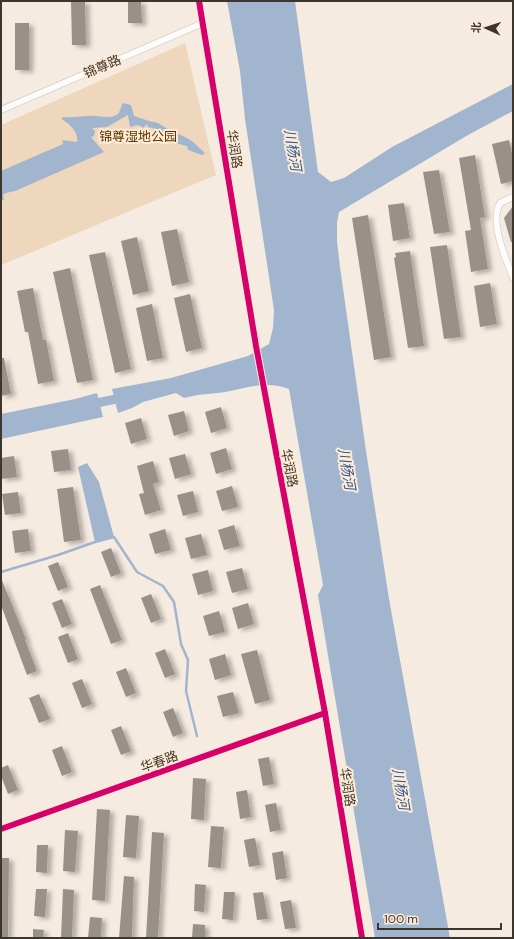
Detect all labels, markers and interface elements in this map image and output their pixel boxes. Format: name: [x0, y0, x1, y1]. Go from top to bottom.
north arrow: [466, 8, 506, 48]
text: 北: [469, 22, 483, 33]
street label: 锦尊路: [81, 51, 123, 82]
park label: 锦尊湿地公园: [99, 128, 177, 145]
street label: 华润路: [223, 128, 246, 170]
water label: 川杨河: [280, 128, 306, 175]
street label: 华润路: [277, 447, 302, 489]
water label: 川杨河: [334, 447, 360, 494]
street label: 华春路: [138, 747, 180, 776]
street label: 华润路: [336, 766, 359, 808]
water label: 川杨河: [388, 767, 414, 814]
scale bar: [378, 905, 501, 931]
text: 100 m: [384, 911, 418, 927]

